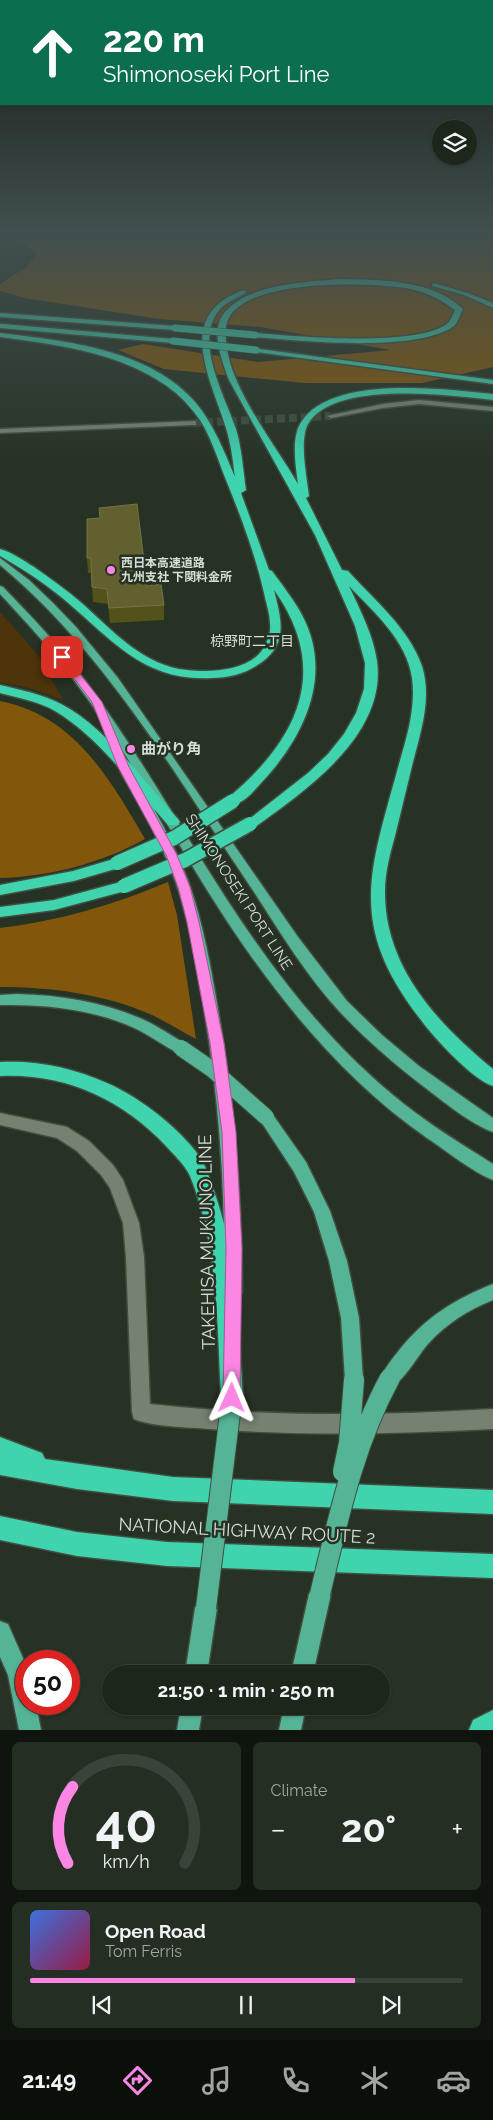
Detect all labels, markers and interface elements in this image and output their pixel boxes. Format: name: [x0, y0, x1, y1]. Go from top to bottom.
text: 220 m: [103, 19, 205, 60]
icon: ahead: [20, 20, 85, 85]
text: Shimonoseki Port Line: [103, 61, 329, 87]
map controls: [432, 120, 477, 165]
button: layers: [432, 120, 477, 165]
place label: 西日本高速道路 九州支社 下関料金所: [121, 556, 232, 584]
marker: 西日本高速道路 九州支社 下関料金所: [105, 564, 117, 576]
district label: 椋野町二丁目: [210, 633, 294, 649]
pin: [41, 636, 83, 678]
icon: arrive: [48, 643, 76, 671]
place label: 曲がり角: [141, 740, 201, 758]
marker: 曲がり角: [125, 743, 137, 755]
street label: SHIMONOSEKI PORT LINE: [182, 811, 296, 973]
street label: TAKEHISA MUKUNO LINE: [194, 1134, 219, 1350]
position arrow: [205, 1371, 257, 1423]
street label: NATIONAL HIGHWAY ROUTE 2: [118, 1513, 376, 1548]
speed limit sign: 50: [15, 1650, 80, 1715]
text: 21:50 · 1 min · 250 m: [158, 1679, 334, 1701]
text: Climate: [271, 1781, 327, 1800]
text: 40: [95, 1793, 157, 1854]
text: 20°: [341, 1806, 396, 1851]
text: −: [271, 1813, 286, 1846]
text: +: [451, 1813, 463, 1846]
text: km/h: [103, 1851, 150, 1872]
text: Open Road: [105, 1920, 206, 1942]
text: Tom Ferris: [105, 1942, 182, 1961]
icon: previous: [88, 1991, 116, 2019]
icon: pause: [232, 1991, 260, 2019]
icon: next: [377, 1991, 405, 2019]
icon: directions: [120, 2063, 155, 2098]
icon: music: [199, 2063, 234, 2098]
icon: phone: [278, 2063, 313, 2098]
icon: climate: [357, 2063, 392, 2098]
icon: car: [436, 2063, 471, 2098]
text: 21:49: [22, 2067, 76, 2093]

